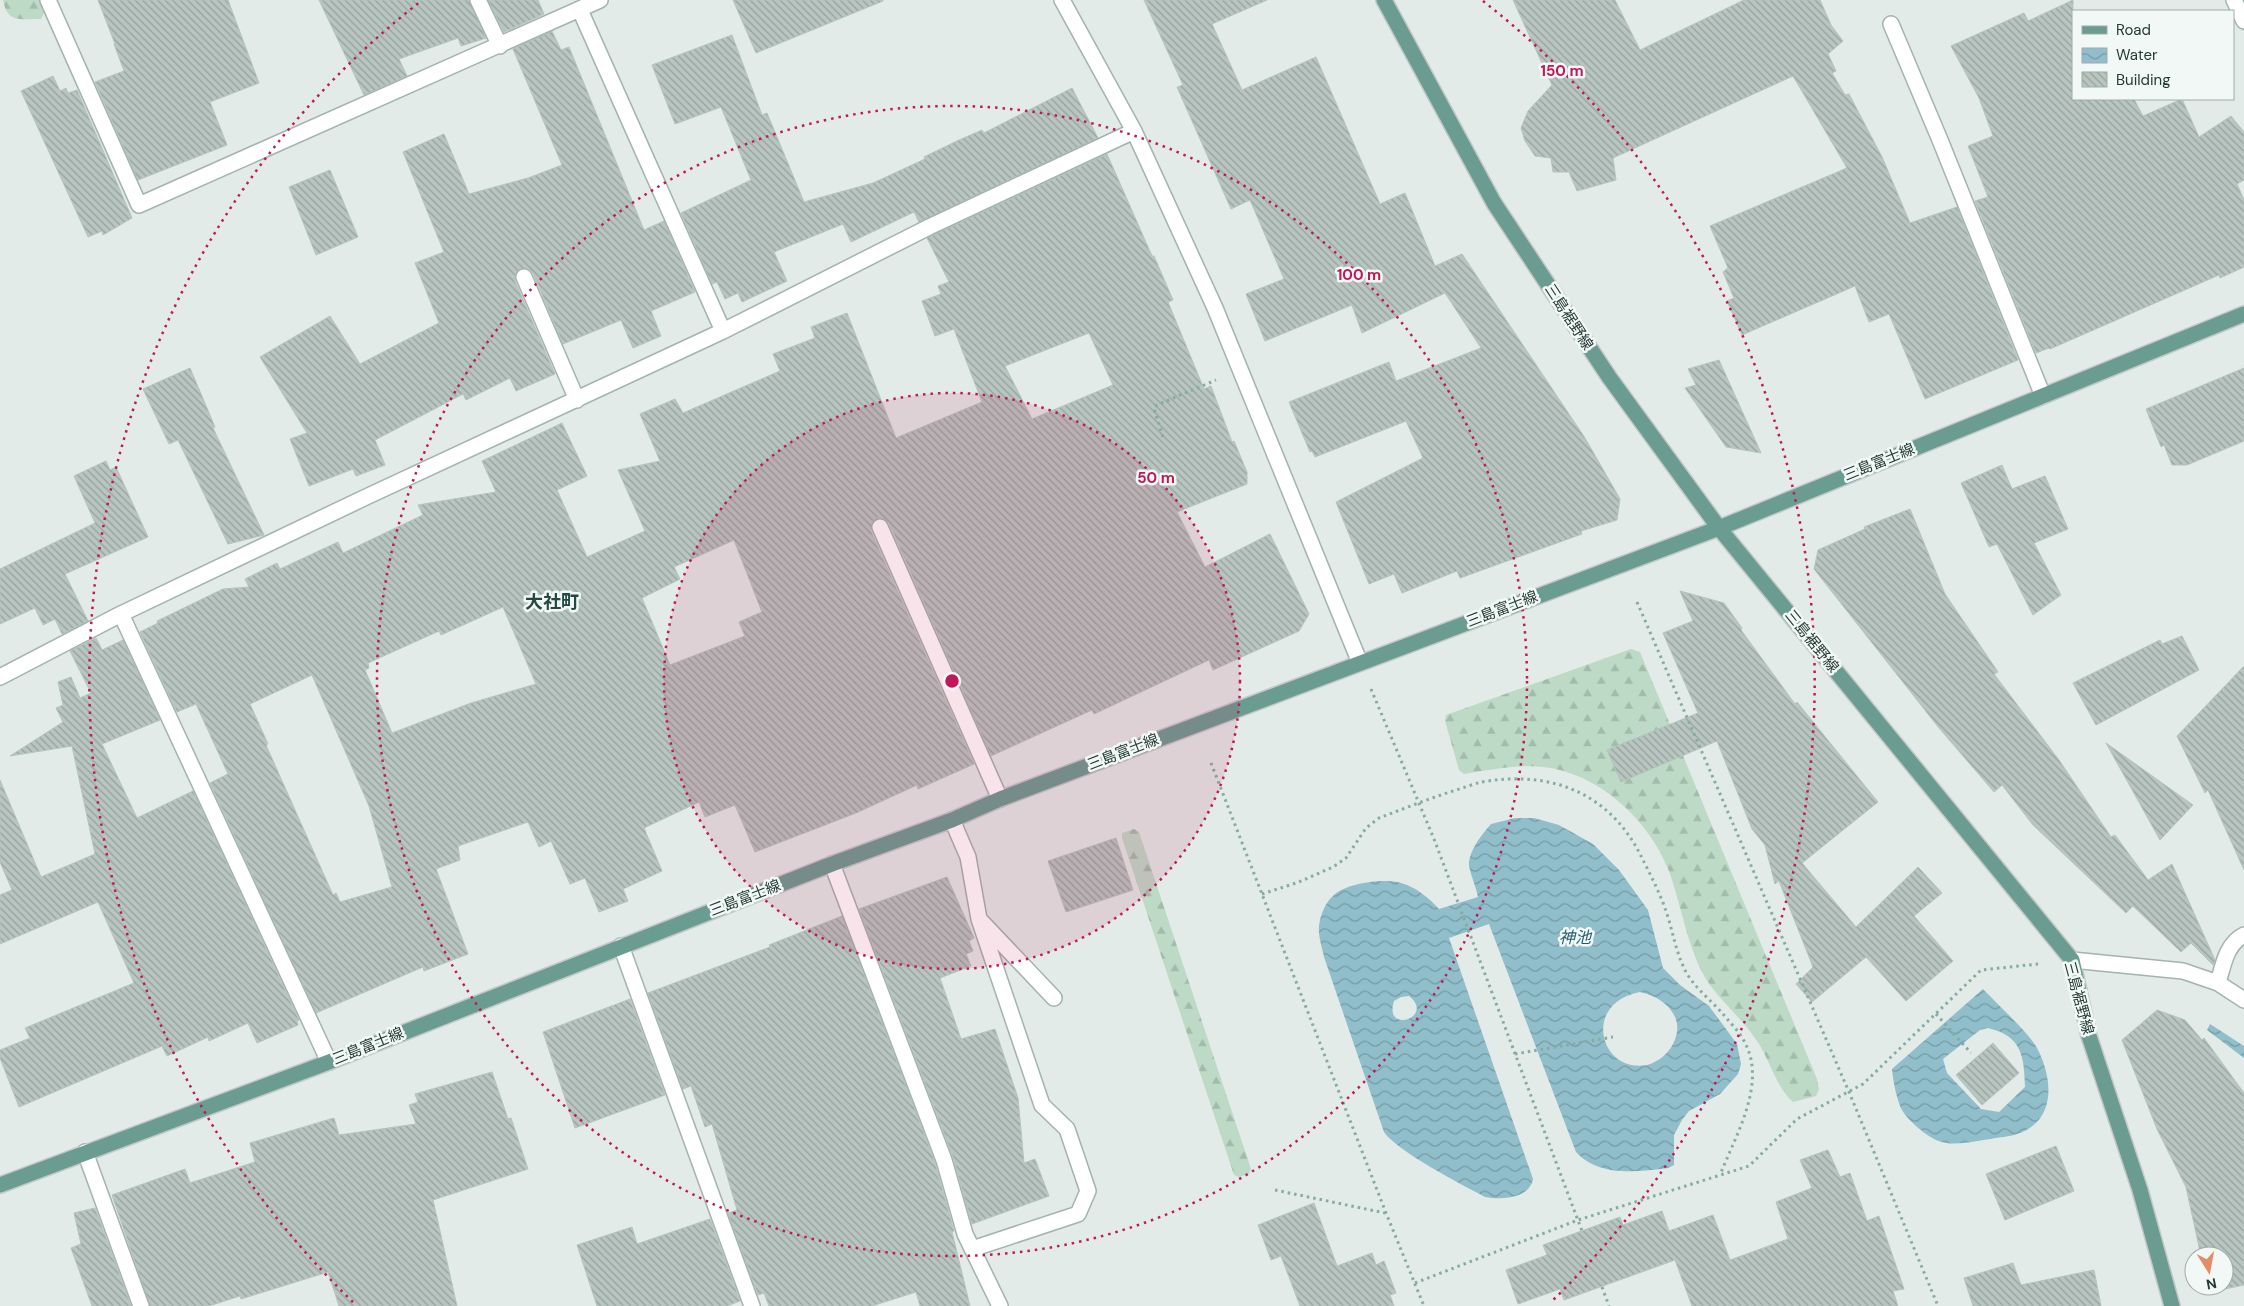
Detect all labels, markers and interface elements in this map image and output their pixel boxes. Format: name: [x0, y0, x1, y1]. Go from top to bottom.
legend: [2072, 10, 2234, 100]
text: Road: [2116, 20, 2151, 40]
text: Water: [2116, 45, 2158, 65]
text: 150 m: [1541, 61, 1584, 81]
text: Building: [2116, 70, 2171, 90]
text: 100 m: [1337, 265, 1381, 285]
street label: 三島裾野線: [1540, 280, 1598, 354]
street label: 三島富士線: [1840, 439, 1918, 485]
text: 50 m: [1137, 468, 1175, 488]
street label: 三島富士線: [1463, 586, 1541, 632]
district label: 大社町: [525, 590, 579, 614]
street label: 三島裾野線: [1781, 606, 1843, 676]
centre of rings: [943, 672, 961, 690]
street label: 三島富士線: [1084, 729, 1162, 775]
street label: 三島富士線: [706, 875, 784, 921]
water label: 神池: [1559, 927, 1593, 948]
street label: 三島裾野線: [2060, 959, 2098, 1037]
street label: 三島富士線: [329, 1023, 407, 1069]
north arrow: [2184, 1246, 2234, 1296]
text: N: [2205, 1274, 2218, 1294]

